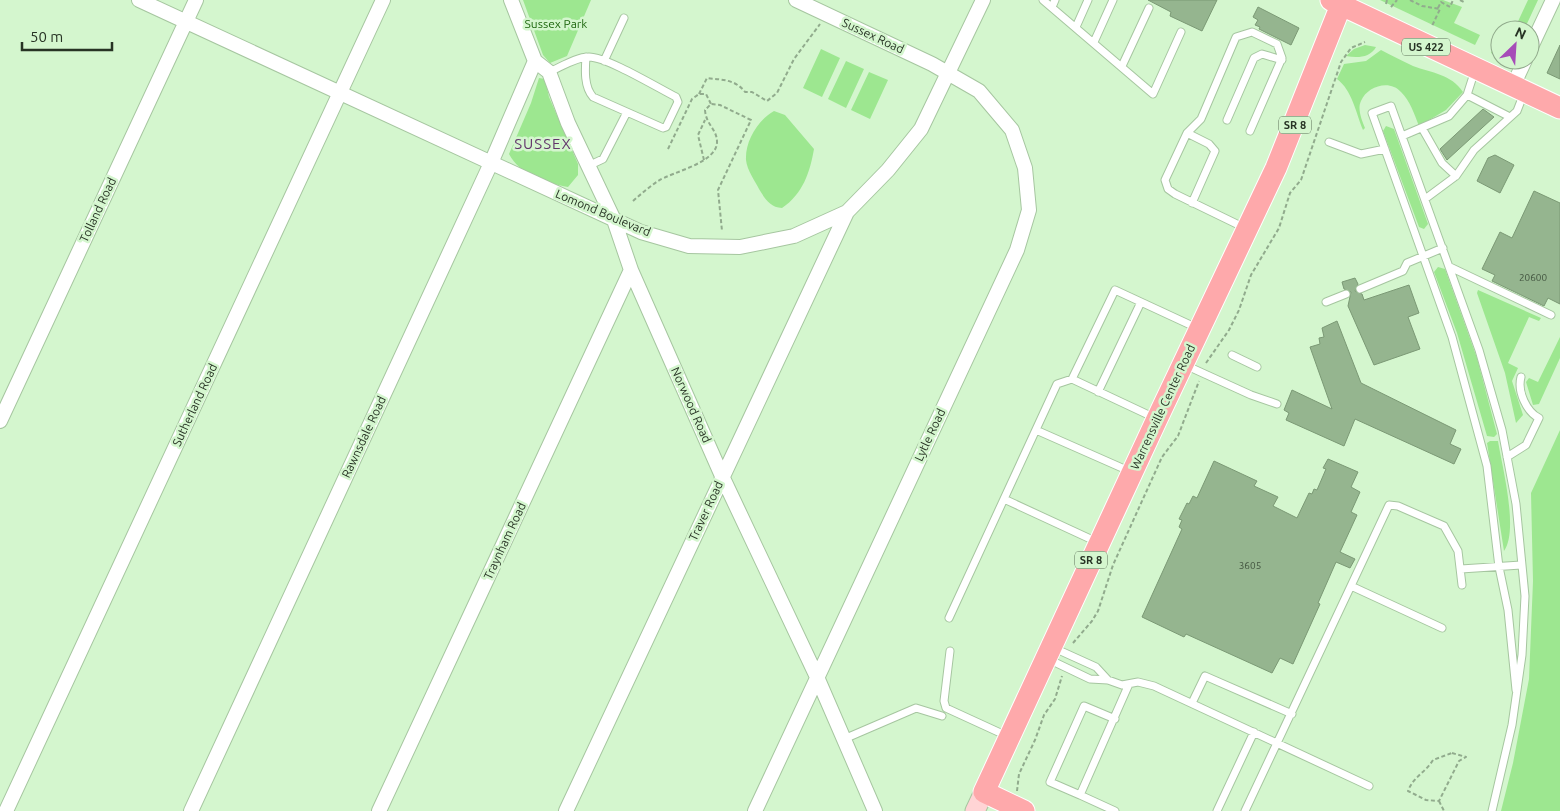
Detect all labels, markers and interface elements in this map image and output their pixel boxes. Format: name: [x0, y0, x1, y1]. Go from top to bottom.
street label: Sussex Road: [840, 16, 906, 56]
park label: Sussex Park: [525, 17, 587, 30]
scale bar: [22, 20, 112, 52]
north arrow: [1490, 20, 1540, 70]
text: N: [1512, 24, 1529, 43]
text: 50 m: [30, 28, 63, 45]
road number: US 422: [1402, 38, 1450, 56]
road number: SR 8: [1279, 116, 1311, 134]
district label: SUSSEX: [514, 135, 572, 152]
street label: Tolland Road: [77, 175, 118, 244]
street label: Lomond Boulevard: [554, 187, 653, 238]
house number: 20600: [1519, 272, 1547, 283]
street label: Warrensville Center Road: [1128, 342, 1197, 471]
street label: Sutherland Road: [170, 361, 219, 448]
street label: Norwood Road: [669, 365, 714, 445]
street label: Rawnsdale Road: [339, 394, 388, 480]
street label: Lytle Road: [912, 406, 947, 463]
street label: Traver Road: [686, 479, 725, 543]
street label: Traynham Road: [481, 500, 528, 581]
road number: SR 8: [1075, 552, 1107, 568]
house number: 3605: [1239, 560, 1261, 571]

